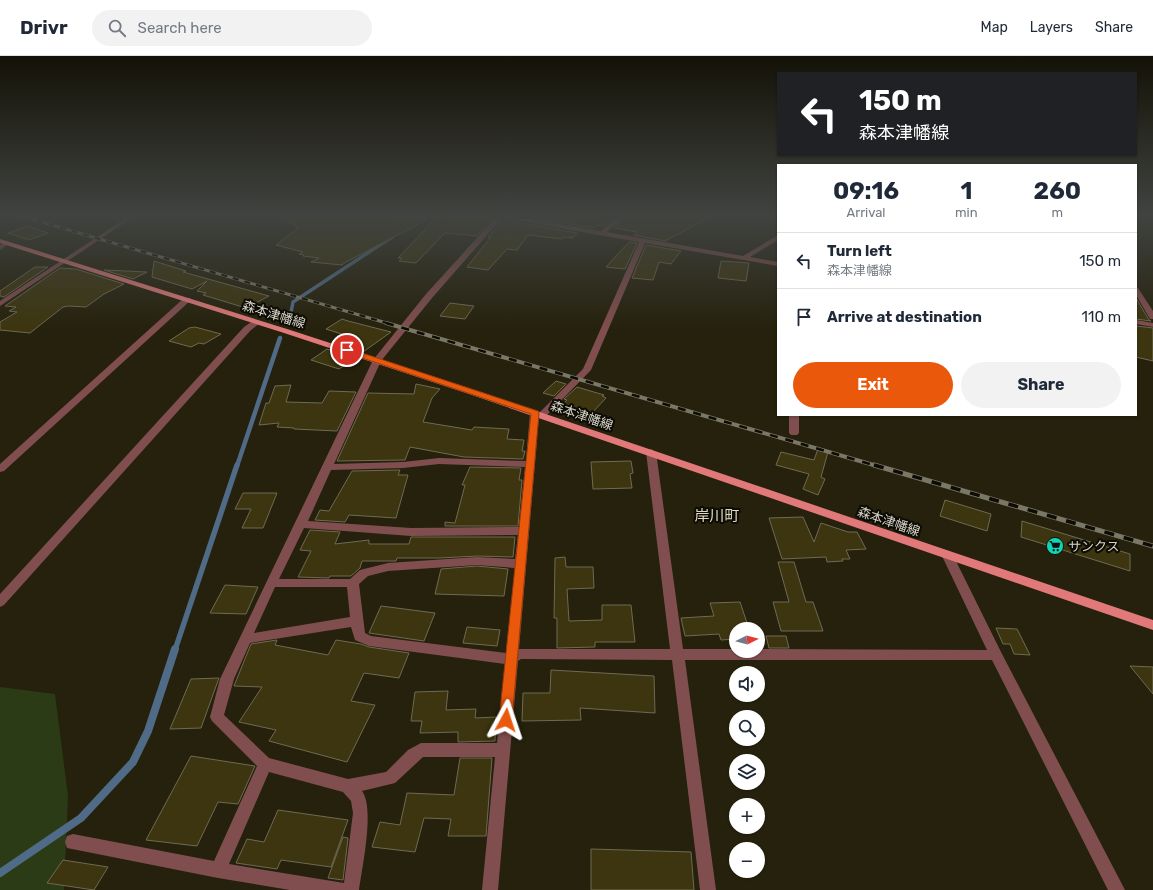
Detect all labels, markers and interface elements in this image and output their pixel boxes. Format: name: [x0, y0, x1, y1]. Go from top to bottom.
search box: [92, 10, 372, 46]
text: Drivr: [20, 16, 68, 39]
icon: search: [106, 17, 128, 39]
text: Search here: [138, 19, 222, 37]
text: Map: [981, 19, 1008, 36]
text: Layers: [1030, 19, 1073, 36]
text: Share: [1095, 19, 1133, 36]
text: 150 m: [859, 84, 942, 117]
icon: left: [793, 88, 845, 140]
text: 森本津幡線: [859, 122, 949, 144]
text: 09:16: [833, 177, 899, 205]
text: 1: [960, 177, 972, 205]
text: 260: [1034, 177, 1081, 205]
text: Arrival: [847, 205, 886, 220]
text: min: [955, 205, 978, 220]
text: m: [1052, 205, 1063, 220]
text: Turn left: [827, 242, 892, 260]
icon: left: [793, 250, 815, 272]
text: 150 m: [1079, 252, 1121, 270]
text: 森本津幡線: [827, 263, 892, 278]
street label: 森本津幡線: [241, 298, 307, 331]
icon: arrive: [793, 306, 815, 328]
text: Arrive at destination: [827, 308, 982, 326]
text: 110 m: [1082, 308, 1121, 326]
pin: [330, 333, 364, 367]
icon: arrive: [336, 339, 358, 361]
button: Exit: [793, 362, 953, 408]
button: Share: [961, 362, 1121, 408]
street label: 森本津幡線: [549, 398, 615, 433]
street label: 森本津幡線: [856, 504, 922, 539]
district label: 岸川町: [694, 507, 740, 525]
supermarket icon: サンクス: [1045, 536, 1065, 556]
place label: サンクス: [1068, 539, 1120, 554]
north arrow: [729, 622, 765, 658]
map controls: [729, 622, 765, 878]
button: sound: [729, 666, 765, 702]
position arrow: [485, 699, 527, 741]
button: search: [729, 710, 765, 746]
button: layers: [729, 754, 765, 790]
button: +: [729, 798, 765, 834]
button: −: [729, 842, 765, 878]

